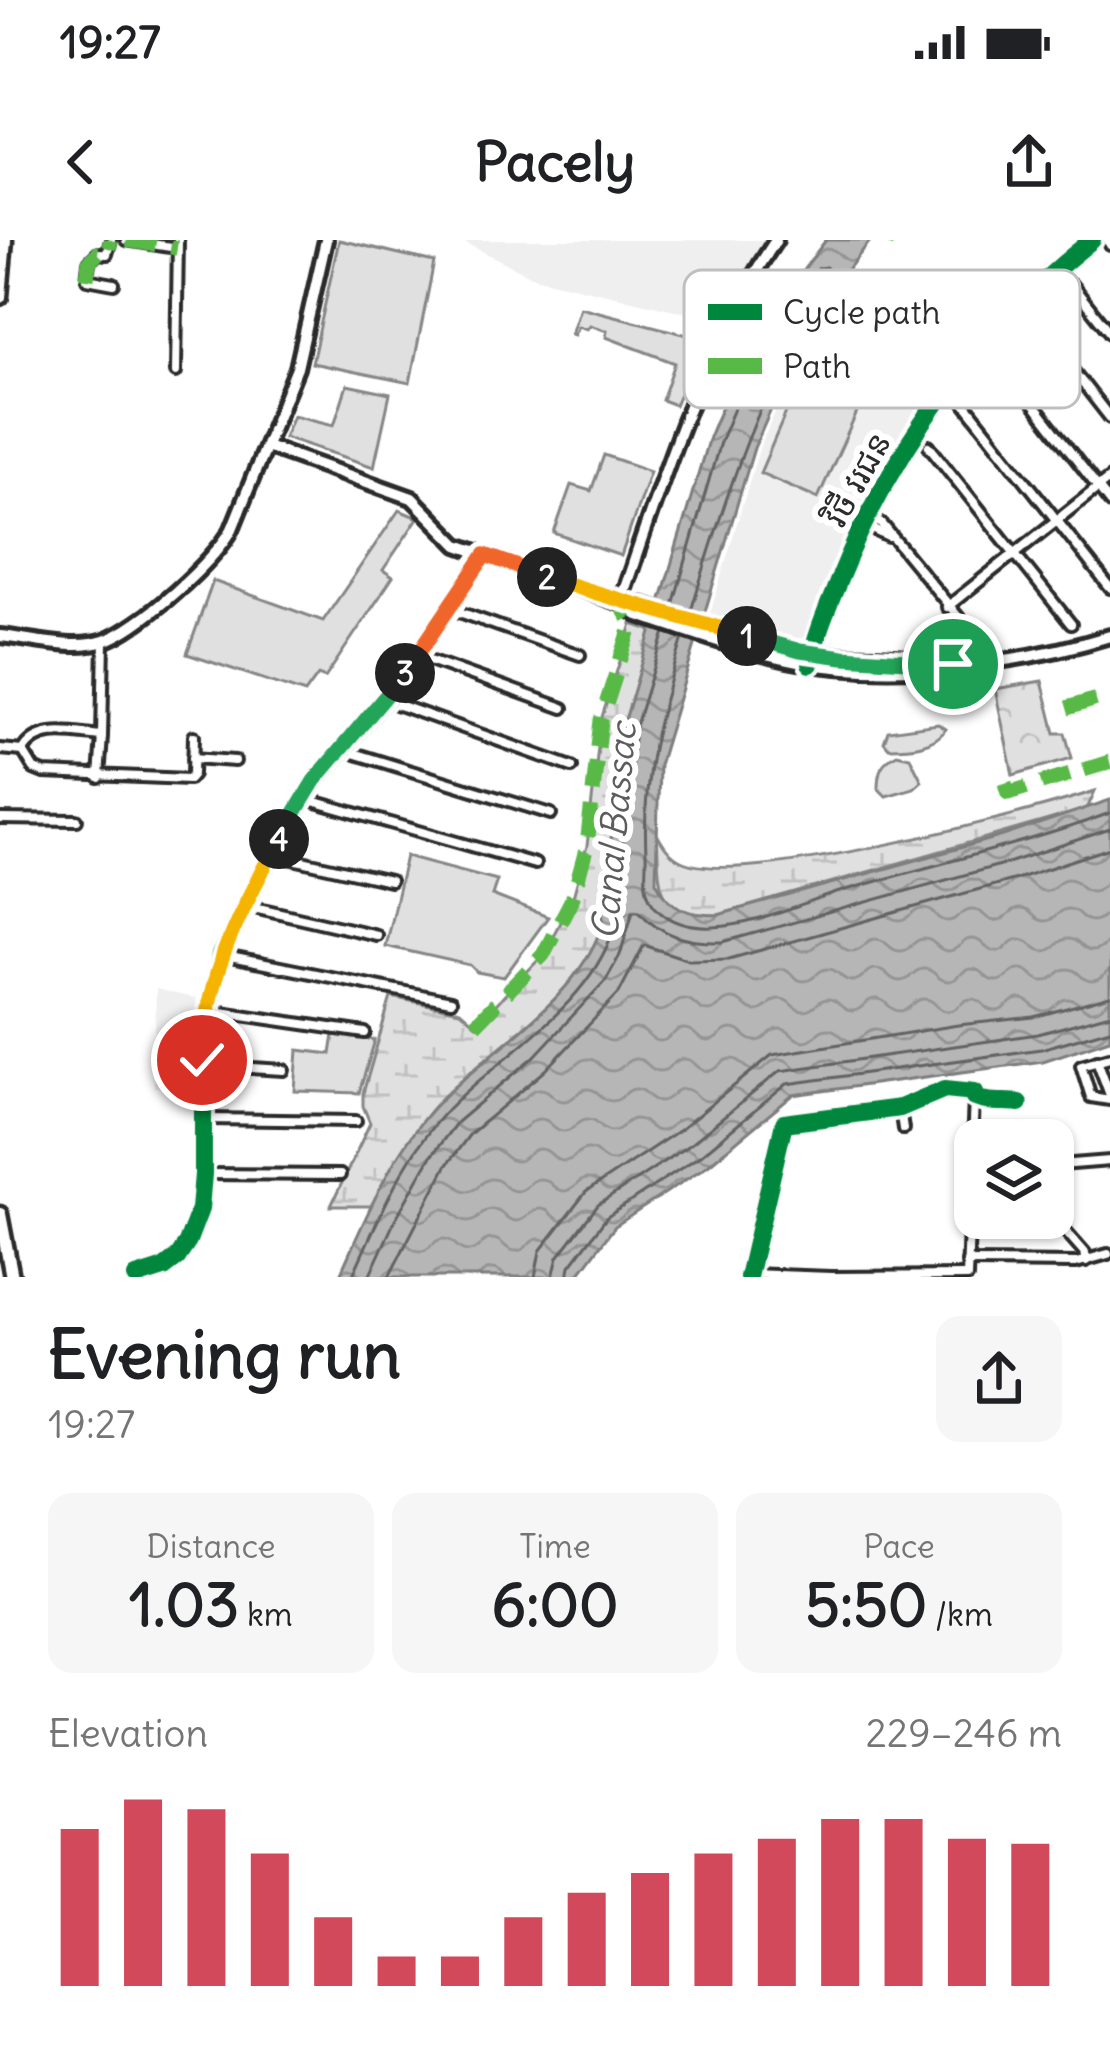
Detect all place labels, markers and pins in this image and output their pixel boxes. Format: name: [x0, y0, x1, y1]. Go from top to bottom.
pin: 2: [517, 547, 577, 607]
pin: 1: [717, 606, 777, 666]
pin: [902, 613, 1004, 715]
pin: 3: [375, 643, 435, 703]
pin: 4: [249, 809, 309, 869]
pin: [151, 1009, 253, 1111]

